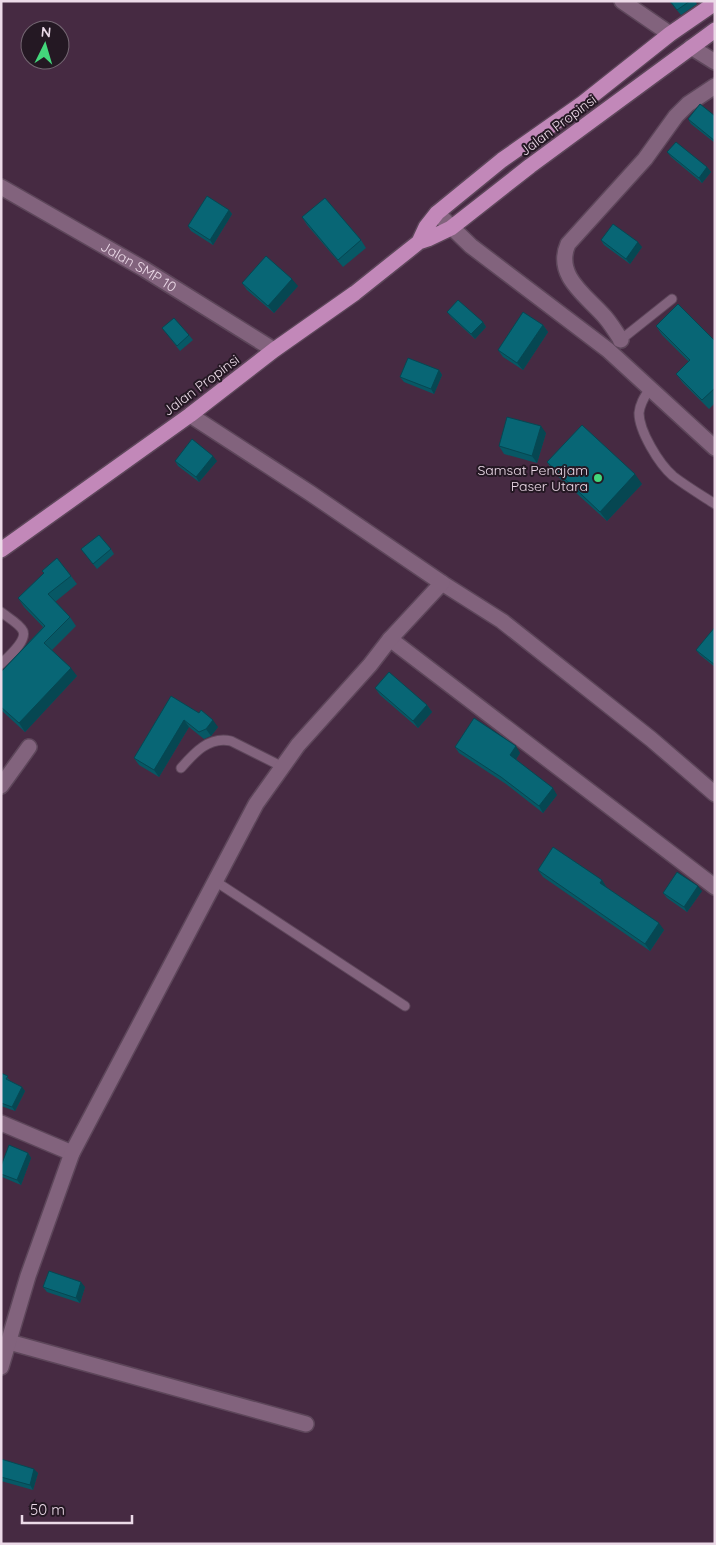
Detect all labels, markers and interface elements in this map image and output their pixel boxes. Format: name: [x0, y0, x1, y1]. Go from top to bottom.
north arrow: [20, 20, 70, 70]
text: N: [40, 23, 52, 41]
street label: Jalan Propinsi: [516, 90, 600, 160]
street label: Jalan SMP 10: [97, 237, 180, 296]
street label: Jalan Propinsi: [159, 350, 243, 420]
place label: Samsat Penajam Paser Utara: [477, 461, 588, 495]
marker: Samsat Penajam Paser Utara: [592, 472, 604, 484]
scale bar: [22, 1492, 132, 1524]
text: 50 m: [30, 1500, 65, 1519]

